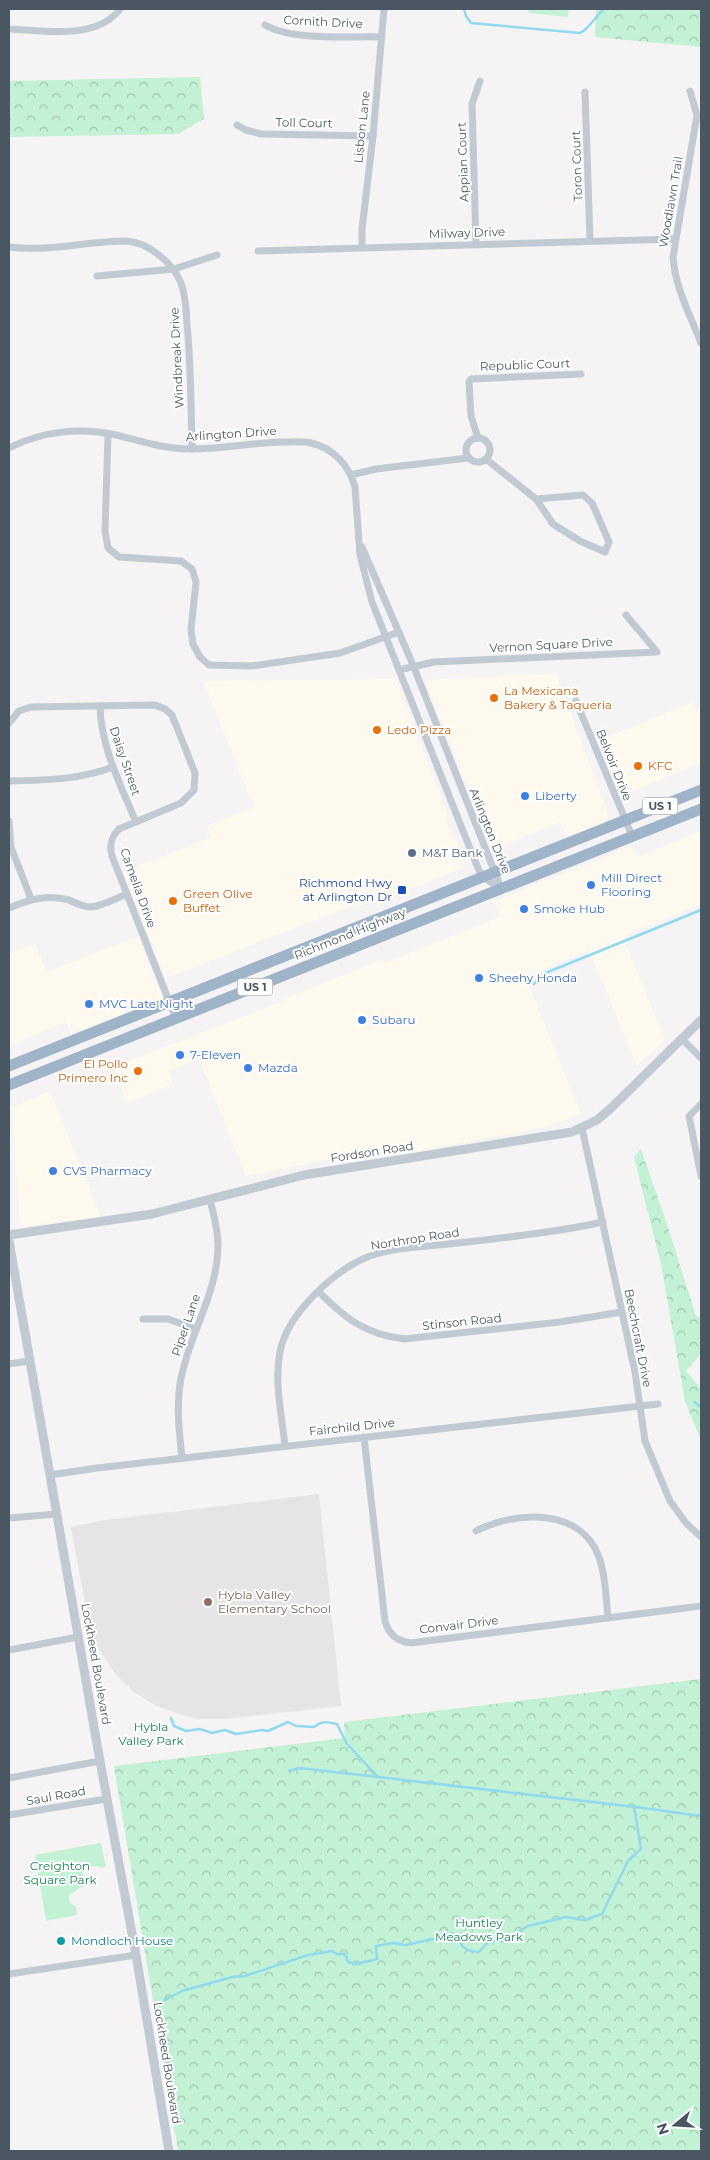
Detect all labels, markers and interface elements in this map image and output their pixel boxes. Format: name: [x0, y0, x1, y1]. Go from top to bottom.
street label: Cornith Drive: [283, 12, 363, 31]
street label: Lisbon Lane: [350, 90, 373, 164]
street label: Toll Court: [275, 115, 333, 130]
street label: Appian Court: [454, 122, 471, 202]
street label: Toron Court: [568, 130, 585, 202]
street label: Woodlawn Trail: [655, 155, 686, 249]
street label: Milway Drive: [429, 224, 505, 241]
street label: Windbreak Drive: [166, 307, 187, 409]
street label: Republic Court: [480, 355, 570, 374]
street label: Arlington Drive: [185, 423, 277, 444]
street label: Vernon Square Drive: [489, 634, 613, 655]
place label: La Mexicana Bakery & Taqueria: [504, 683, 612, 712]
marker: La Mexicana Bakery & Taqueria: [488, 692, 500, 704]
place label: Ledo Pizza: [387, 722, 451, 737]
street label: Daisy Street: [107, 724, 144, 797]
marker: Ledo Pizza: [371, 724, 383, 736]
street label: Belvoir Drive: [593, 727, 636, 803]
place label: KFC: [648, 758, 673, 773]
marker: KFC: [632, 760, 644, 772]
street label: Arlington Drive: [466, 786, 514, 876]
place label: Liberty: [535, 788, 577, 803]
marker: Liberty: [519, 790, 531, 802]
road number: US 1: [642, 798, 678, 814]
place label: M&T Bank: [422, 845, 483, 860]
street label: Camelia Drive: [117, 846, 160, 930]
marker: M&T Bank: [406, 847, 418, 859]
place label: Mill Direct Flooring: [601, 870, 662, 899]
place label: Richmond Hwy at Arlington Dr: [299, 875, 392, 904]
marker: Mill Direct Flooring: [585, 879, 597, 891]
marker: Richmond Hwy at Arlington Dr: [396, 884, 408, 896]
place label: Green Olive Buffet: [183, 886, 253, 915]
marker: Green Olive Buffet: [167, 895, 179, 907]
place label: Smoke Hub: [534, 901, 605, 916]
marker: Smoke Hub: [518, 903, 530, 915]
street label: Richmond Highway: [292, 904, 408, 963]
place label: Sheehy Honda: [489, 970, 577, 985]
marker: Sheehy Honda: [473, 972, 485, 984]
road number: US 1: [238, 979, 272, 996]
place label: MVC Late Night: [99, 996, 194, 1011]
marker: MVC Late Night: [83, 998, 95, 1010]
place label: Subaru: [372, 1012, 416, 1027]
marker: Subaru: [356, 1014, 368, 1026]
place label: 7-Eleven: [190, 1047, 241, 1062]
marker: 7-Eleven: [174, 1049, 186, 1061]
place label: El Pollo Primero Inc: [58, 1056, 128, 1085]
place label: Mazda: [258, 1060, 298, 1075]
marker: Mazda: [242, 1062, 254, 1074]
marker: El Pollo Primero Inc: [132, 1065, 144, 1077]
street label: Fordson Road: [329, 1138, 414, 1165]
place label: CVS Pharmacy: [63, 1163, 152, 1178]
marker: CVS Pharmacy: [47, 1165, 59, 1177]
street label: Northrop Road: [369, 1224, 461, 1253]
street label: Beechcraft Drive: [622, 1287, 655, 1388]
street label: Piper Lane: [168, 1292, 203, 1358]
street label: Stinson Road: [422, 1310, 502, 1333]
street label: Fairchild Drive: [308, 1415, 396, 1438]
place label: Hybla Valley Elementary School: [218, 1587, 331, 1616]
marker: Hybla Valley Elementary School: [202, 1596, 214, 1608]
street label: Lockheed Boulevard: [78, 1602, 115, 1726]
street label: Convair Drive: [418, 1612, 499, 1637]
park label: Hybla Valley Park: [118, 1719, 185, 1748]
street label: Saul Road: [25, 1783, 87, 1808]
park label: Creighton Square Park: [23, 1858, 97, 1887]
park label: Huntley Meadows Park: [435, 1915, 524, 1944]
place label: Mondloch House: [71, 1933, 173, 1948]
marker: Mondloch House: [55, 1935, 67, 1947]
street label: Lockheed Boulevard: [150, 2001, 185, 2125]
north arrow: [650, 2100, 700, 2150]
text: N: [652, 2121, 673, 2137]

